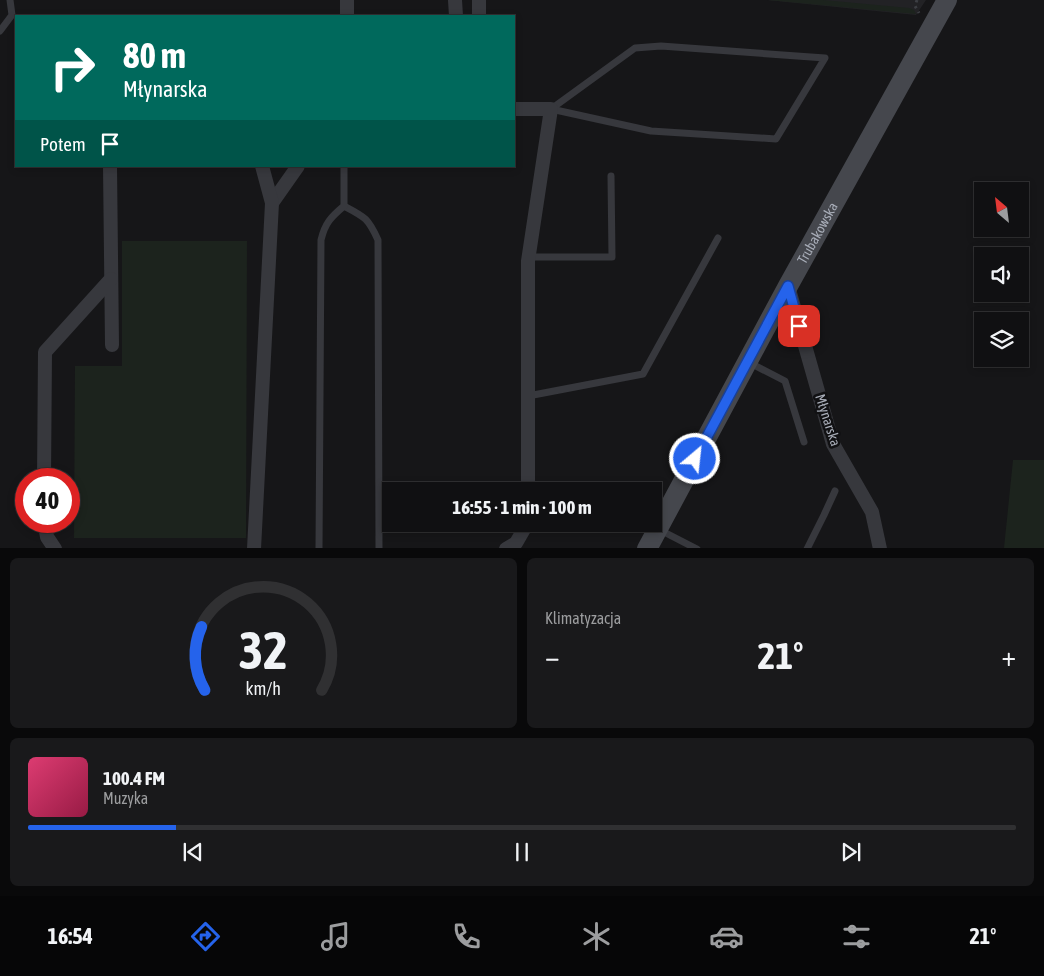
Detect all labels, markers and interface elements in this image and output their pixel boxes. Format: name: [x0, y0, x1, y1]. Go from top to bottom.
icon: right: [40, 35, 105, 100]
text: 80 m: [123, 35, 186, 75]
text: Młynarska: [123, 76, 207, 102]
icon: arrive: [96, 130, 124, 158]
text: Potem: [40, 133, 86, 155]
north arrow: [974, 182, 1029, 238]
map controls: [974, 182, 1029, 367]
street label: Trubakowska: [794, 200, 841, 267]
button: sound: [974, 247, 1029, 302]
pin: [778, 305, 820, 347]
icon: arrive: [785, 312, 813, 340]
button: layers: [974, 312, 1029, 367]
street label: Młynarska: [812, 392, 844, 448]
position arrow: [668, 432, 720, 484]
speed limit sign: 40: [15, 468, 80, 533]
text: 16:55 · 1 min · 100 m: [452, 496, 592, 518]
text: Klimatyzacja: [545, 609, 621, 627]
text: 32: [239, 620, 288, 680]
text: 21°: [757, 634, 804, 677]
text: −: [545, 640, 560, 672]
text: +: [1001, 640, 1016, 672]
text: km/h: [246, 678, 281, 699]
text: 100.4 FM: [103, 767, 165, 789]
text: Muzyka: [103, 789, 148, 807]
icon: previous: [179, 838, 207, 866]
icon: pause: [508, 838, 536, 866]
icon: next: [837, 838, 865, 866]
icon: directions: [188, 919, 223, 954]
icon: music: [318, 919, 353, 954]
icon: phone: [449, 919, 484, 954]
icon: climate: [579, 919, 614, 954]
icon: car: [709, 919, 744, 954]
icon: filters: [839, 919, 874, 954]
text: 16:54: [48, 923, 93, 949]
text: 21°: [970, 923, 996, 949]

